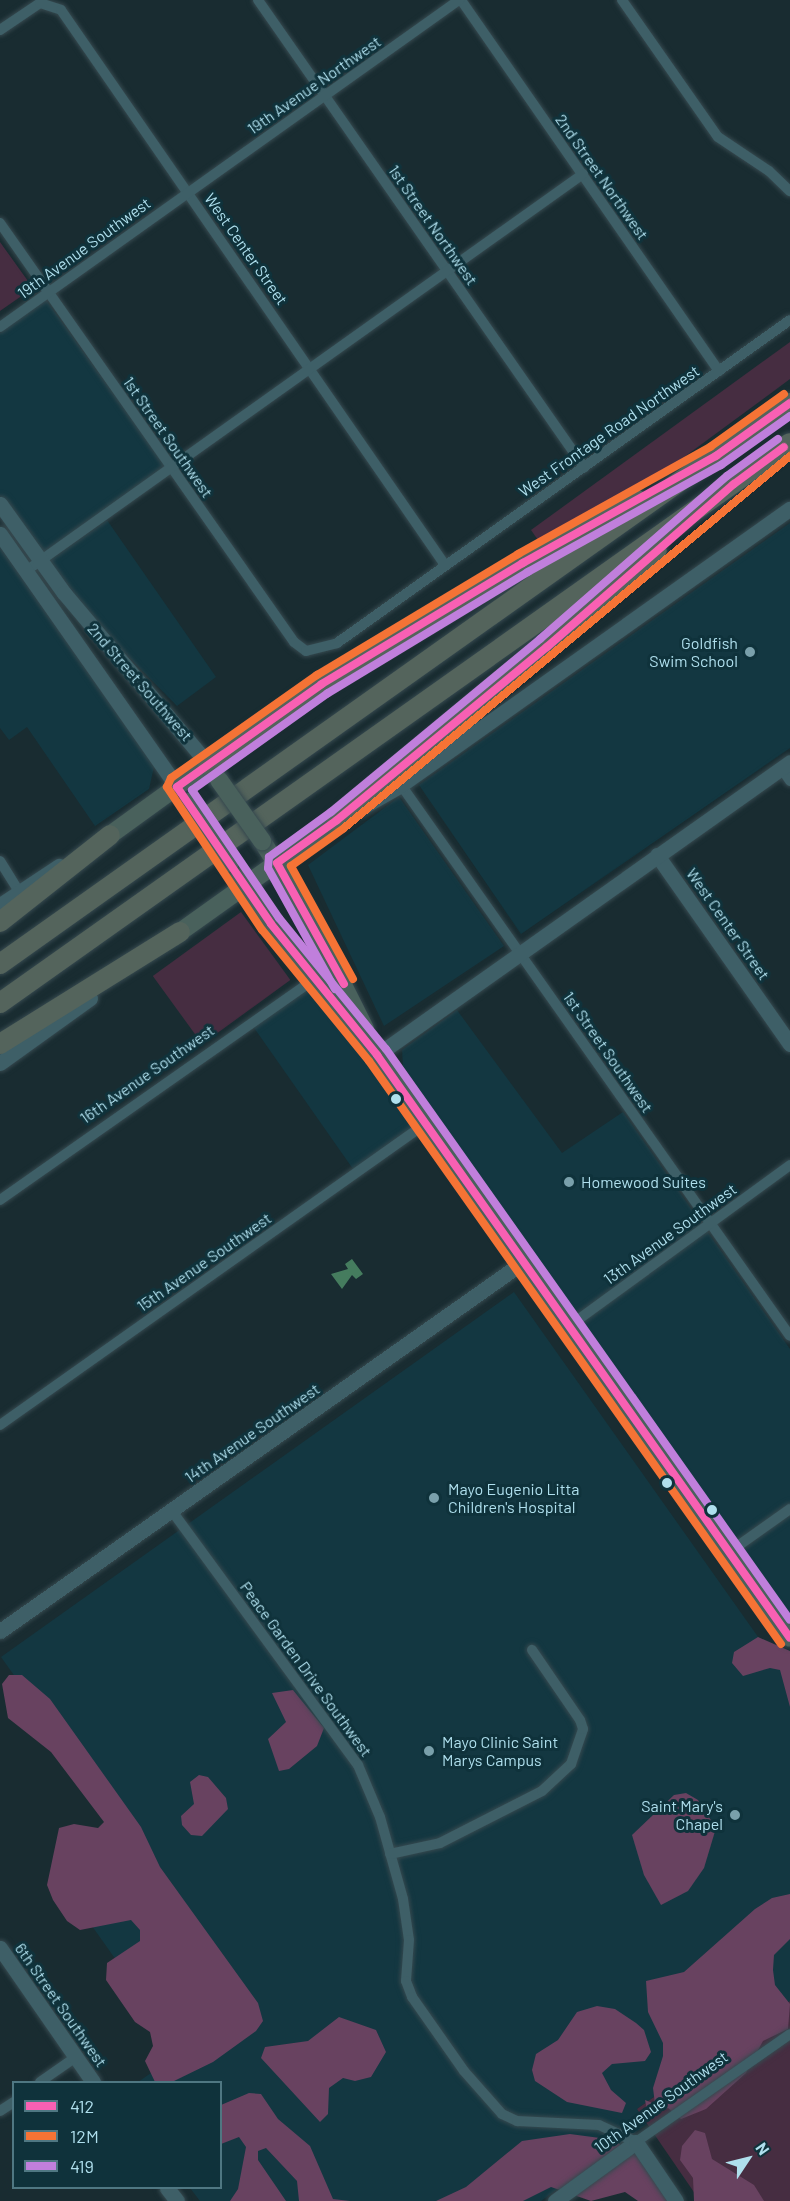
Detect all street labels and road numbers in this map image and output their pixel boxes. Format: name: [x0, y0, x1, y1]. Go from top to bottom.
street label: 19th Avenue Northwest: [244, 32, 384, 138]
street label: 2nd Street Northwest: [551, 110, 653, 244]
street label: 1st Street Northwest: [384, 161, 482, 289]
street label: West Center Street: [200, 189, 292, 309]
street label: 19th Avenue Southwest: [14, 193, 154, 303]
street label: West Frontage Road Northwest: [515, 361, 703, 501]
street label: 1st Street Southwest: [119, 373, 217, 501]
street label: 2nd Street Southwest: [84, 619, 196, 745]
street label: West Center Street: [682, 864, 774, 984]
street label: 1st Street Southwest: [559, 988, 657, 1116]
street label: 16th Avenue Southwest: [76, 1020, 218, 1128]
street label: 13th Avenue Southwest: [600, 1179, 740, 1289]
street label: 15th Avenue Southwest: [133, 1208, 275, 1316]
street label: 14th Avenue Southwest: [181, 1379, 323, 1487]
street label: Peace Garden Drive Southwest: [236, 1578, 376, 1760]
street label: 6th Street Southwest: [11, 1939, 111, 2071]
street label: 10th Avenue Southwest: [590, 2047, 732, 2157]

